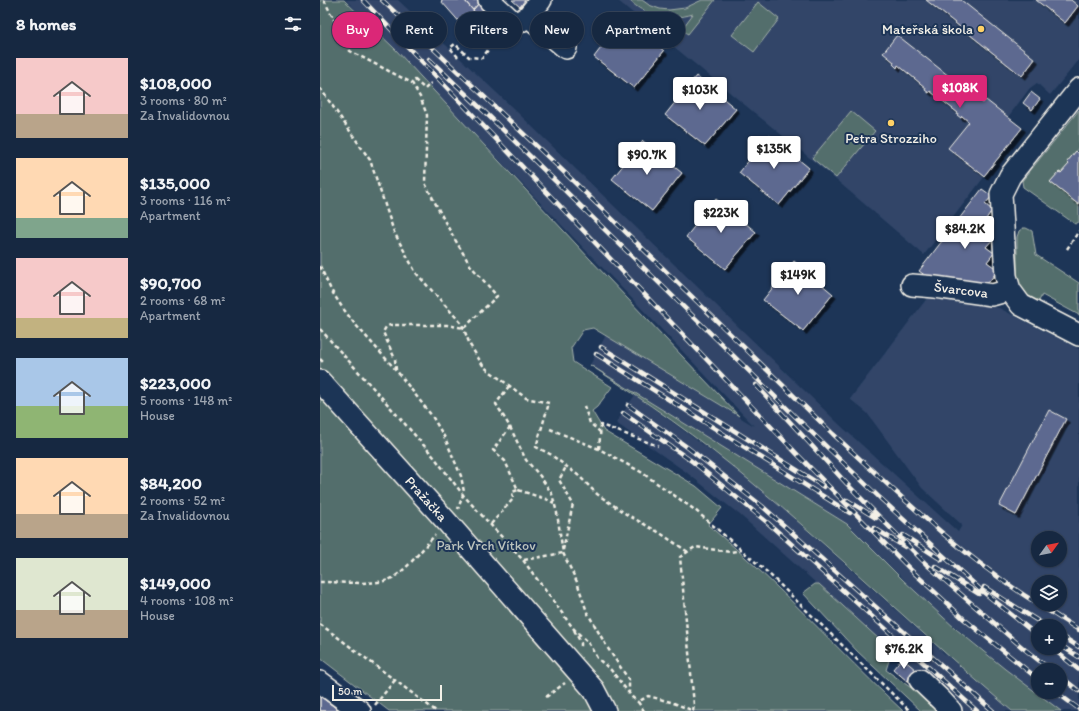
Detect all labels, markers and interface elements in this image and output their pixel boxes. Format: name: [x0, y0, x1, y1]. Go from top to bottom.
chip: Buy: [332, 12, 383, 48]
chip: Rent: [391, 12, 447, 48]
chip: Filters: [455, 12, 522, 48]
chip: New: [530, 12, 584, 48]
chip: Apartment: [592, 12, 685, 48]
icon: filters: [282, 13, 304, 35]
text: 8 homes: [16, 14, 76, 34]
place label: Mateřská škola: [882, 21, 973, 38]
marker: Mateřská škola: [976, 24, 986, 34]
text: $108,000: [140, 73, 212, 93]
icon: home: [48, 74, 96, 122]
pin: $108K: [932, 75, 988, 109]
pin: $103K: [672, 77, 728, 111]
text: $108K: [942, 80, 978, 95]
text: $103K: [682, 82, 718, 97]
text: 3 rooms · 80 m²: [140, 93, 227, 108]
text: Za Invalidovnou: [140, 108, 230, 123]
marker: Petra Strozziho: [886, 118, 896, 128]
place label: Petra Strozziho: [845, 130, 937, 147]
pin: $135K: [746, 136, 802, 170]
text: $135K: [757, 141, 791, 156]
pin: $90.7K: [614, 142, 680, 176]
text: $90.7K: [627, 147, 667, 162]
text: $135,000: [140, 173, 210, 193]
icon: home: [48, 174, 96, 222]
text: 3 rooms · 116 m²: [140, 193, 231, 208]
pin: $223K: [693, 200, 749, 234]
text: $223K: [703, 205, 739, 220]
text: Apartment: [140, 208, 201, 223]
pin: $84.2K: [932, 216, 998, 250]
text: $84.2K: [945, 221, 985, 236]
pin: $149K: [770, 262, 826, 296]
text: $149K: [780, 267, 816, 282]
text: $90,700: [140, 273, 201, 293]
icon: home: [48, 274, 96, 322]
street label: Švarcova: [933, 278, 990, 302]
text: 2 rooms · 68 m²: [140, 293, 225, 308]
text: Apartment: [140, 308, 201, 323]
text: $223,000: [140, 373, 211, 393]
icon: home: [48, 374, 96, 422]
text: 5 rooms · 148 m²: [140, 393, 232, 408]
text: House: [140, 408, 175, 423]
text: $84,200: [140, 473, 202, 493]
street label: Pražačka: [401, 473, 451, 526]
icon: home: [48, 474, 96, 522]
text: 2 rooms · 52 m²: [140, 493, 225, 508]
text: Za Invalidovnou: [140, 508, 230, 523]
north arrow: [1031, 531, 1067, 567]
map controls: [1031, 531, 1067, 699]
park label: Park Vrch Vítkov: [436, 537, 536, 554]
text: $149,000: [140, 573, 211, 593]
icon: home: [48, 574, 96, 622]
button: layers: [1031, 575, 1067, 611]
text: 4 rooms · 108 m²: [140, 593, 234, 608]
text: House: [140, 608, 175, 623]
button: +: [1031, 619, 1067, 655]
pin: $76.2K: [871, 636, 937, 670]
text: $76.2K: [885, 641, 923, 656]
button: −: [1031, 663, 1067, 699]
scale bar: [332, 683, 442, 702]
text: 50 m: [338, 685, 362, 698]

